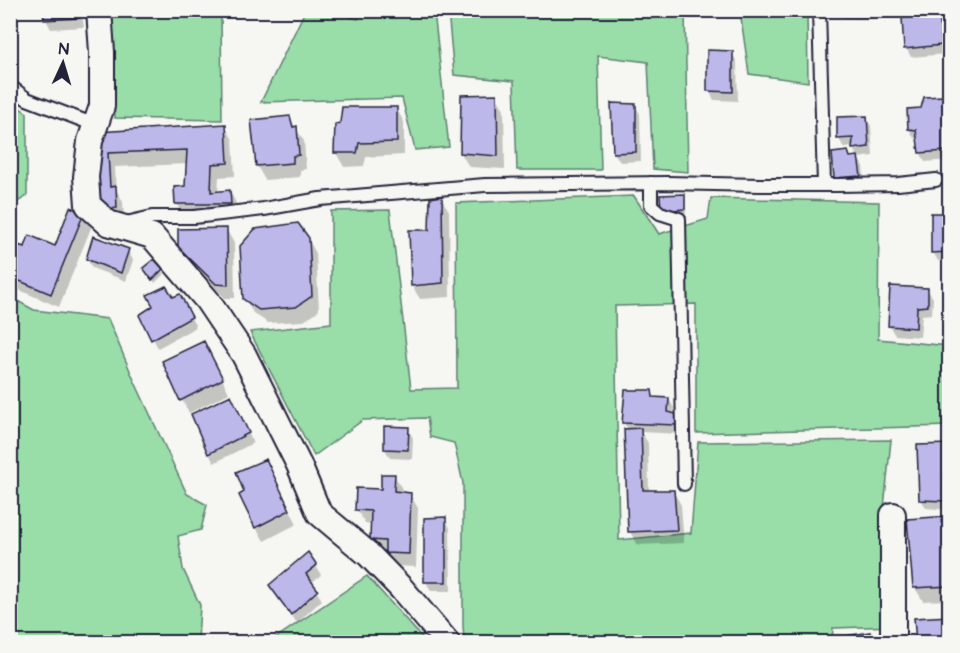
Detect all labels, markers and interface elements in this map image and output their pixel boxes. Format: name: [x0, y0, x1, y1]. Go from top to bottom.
north arrow: [33, 33, 93, 93]
text: N: [58, 38, 70, 60]

